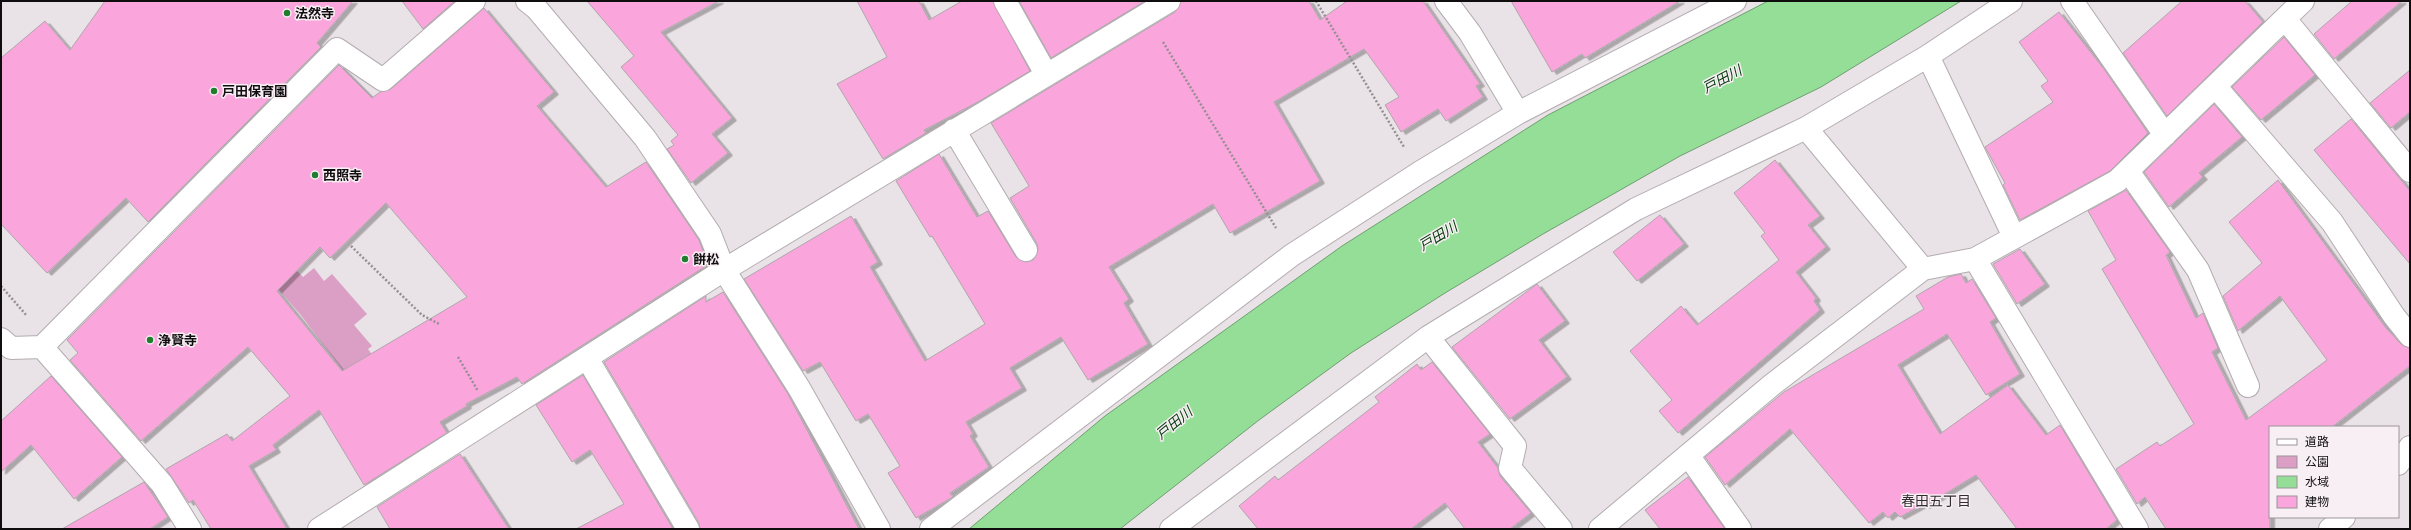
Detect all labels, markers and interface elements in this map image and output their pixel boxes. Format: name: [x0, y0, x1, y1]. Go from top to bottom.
place label: 法然寺: [295, 6, 334, 22]
marker: 法然寺: [282, 8, 292, 18]
water label: 戸田川: [1700, 61, 1747, 97]
place label: 戸田保育園: [222, 84, 287, 100]
marker: 戸田保育園: [209, 86, 219, 96]
place label: 西照寺: [323, 168, 362, 184]
marker: 西照寺: [310, 170, 320, 180]
water label: 戸田川: [1416, 217, 1462, 255]
place label: 餅松: [693, 252, 719, 268]
marker: 餅松: [680, 254, 690, 264]
place label: 浄賢寺: [158, 333, 197, 349]
marker: 浄賢寺: [145, 335, 155, 345]
water label: 戸田川: [1153, 402, 1198, 443]
legend: [2269, 426, 2399, 518]
text: 道路: [2305, 435, 2329, 450]
text: 公園: [2305, 455, 2329, 470]
text: 水域: [2305, 475, 2329, 490]
district label: 春田五丁目: [1901, 493, 1971, 510]
text: 建物: [2305, 495, 2329, 510]

